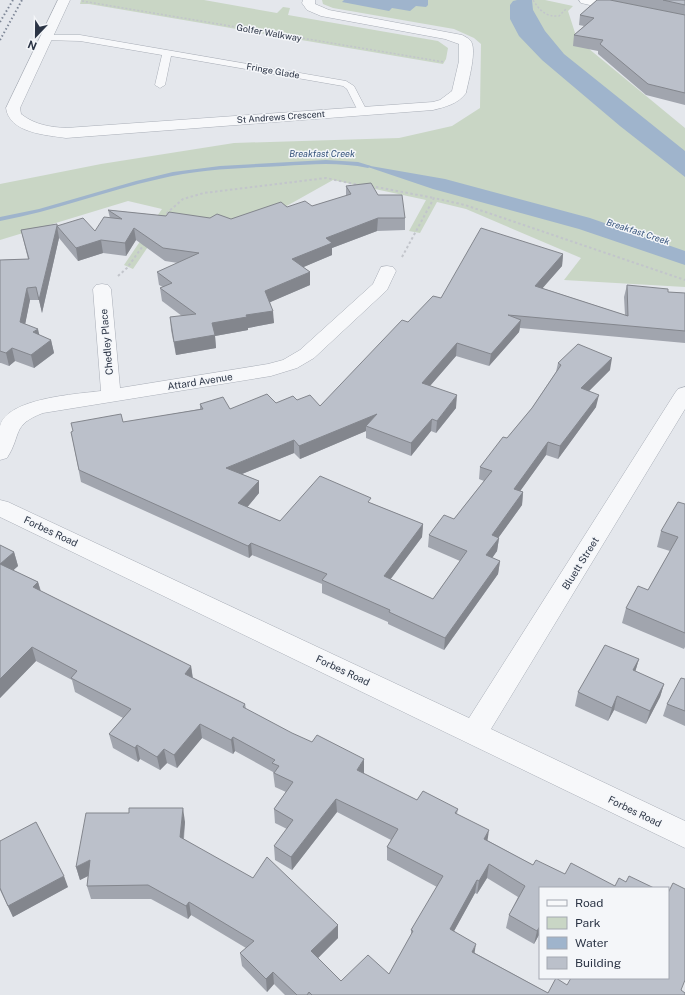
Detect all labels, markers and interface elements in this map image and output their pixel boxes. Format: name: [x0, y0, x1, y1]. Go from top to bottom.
north arrow: [16, 16, 56, 56]
street label: Golfer Walkway: [236, 21, 303, 44]
text: N: [26, 38, 38, 52]
street label: Fringe Glade: [246, 60, 301, 81]
street label: St Andrews Crescent: [236, 108, 326, 125]
water label: Breakfast Creek: [289, 148, 355, 159]
water label: Breakfast Creek: [605, 216, 671, 247]
street label: Chedley Place: [97, 308, 115, 376]
street label: Attard Avenue: [167, 370, 234, 392]
street label: Forbes Road: [22, 513, 80, 549]
street label: Bluett Street: [559, 534, 601, 592]
street label: Forbes Road: [314, 652, 372, 688]
street label: Forbes Road: [606, 793, 664, 829]
legend: [539, 887, 669, 979]
text: Road: [575, 896, 603, 910]
text: Park: [575, 916, 601, 930]
text: Water: [575, 936, 609, 950]
text: Building: [575, 956, 621, 970]

